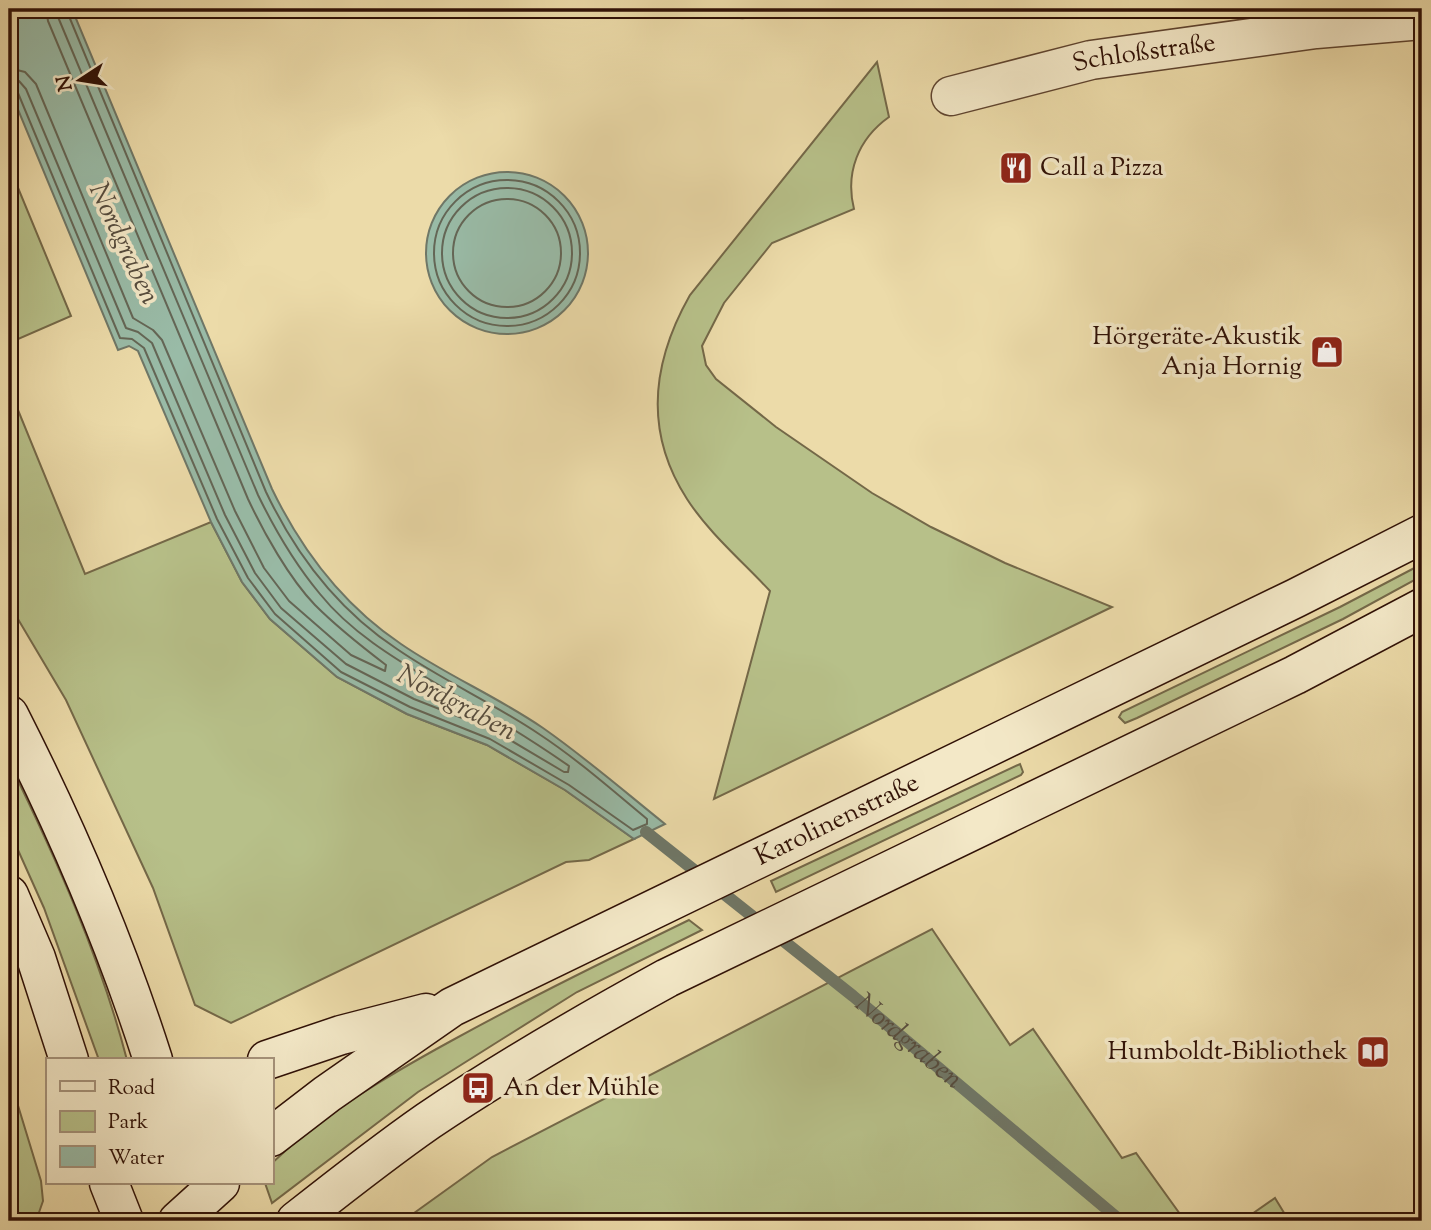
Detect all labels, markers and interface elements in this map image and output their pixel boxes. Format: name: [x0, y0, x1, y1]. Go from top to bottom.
street label: Schloßstraße: [1068, 25, 1218, 83]
north arrow: [46, 46, 116, 116]
text: N: [51, 73, 81, 93]
restaurant icon: Call a Pizza: [997, 149, 1035, 187]
place label: Call a Pizza: [1040, 150, 1163, 187]
water label: Nordgraben: [77, 177, 169, 312]
place label: Hörgeräte-Akustik Anja Hornig: [1092, 319, 1302, 386]
shop icon: Hörgeräte-Akustik Anja Hornig: [1308, 333, 1346, 371]
water label: Nordgraben: [389, 656, 523, 752]
street label: Karolinenstraße: [749, 765, 926, 876]
water label: Nordgraben: [845, 985, 971, 1100]
library icon: Humboldt-Bibliothek: [1354, 1033, 1392, 1071]
place label: Humboldt-Bibliothek: [1107, 1034, 1348, 1071]
legend: [46, 1058, 273, 1184]
bus stop icon: An der Mühle: [459, 1069, 497, 1107]
place label: An der Mühle: [503, 1070, 660, 1107]
text: Road: [108, 1074, 155, 1104]
text: Park: [108, 1108, 149, 1138]
text: Water: [108, 1144, 165, 1174]

